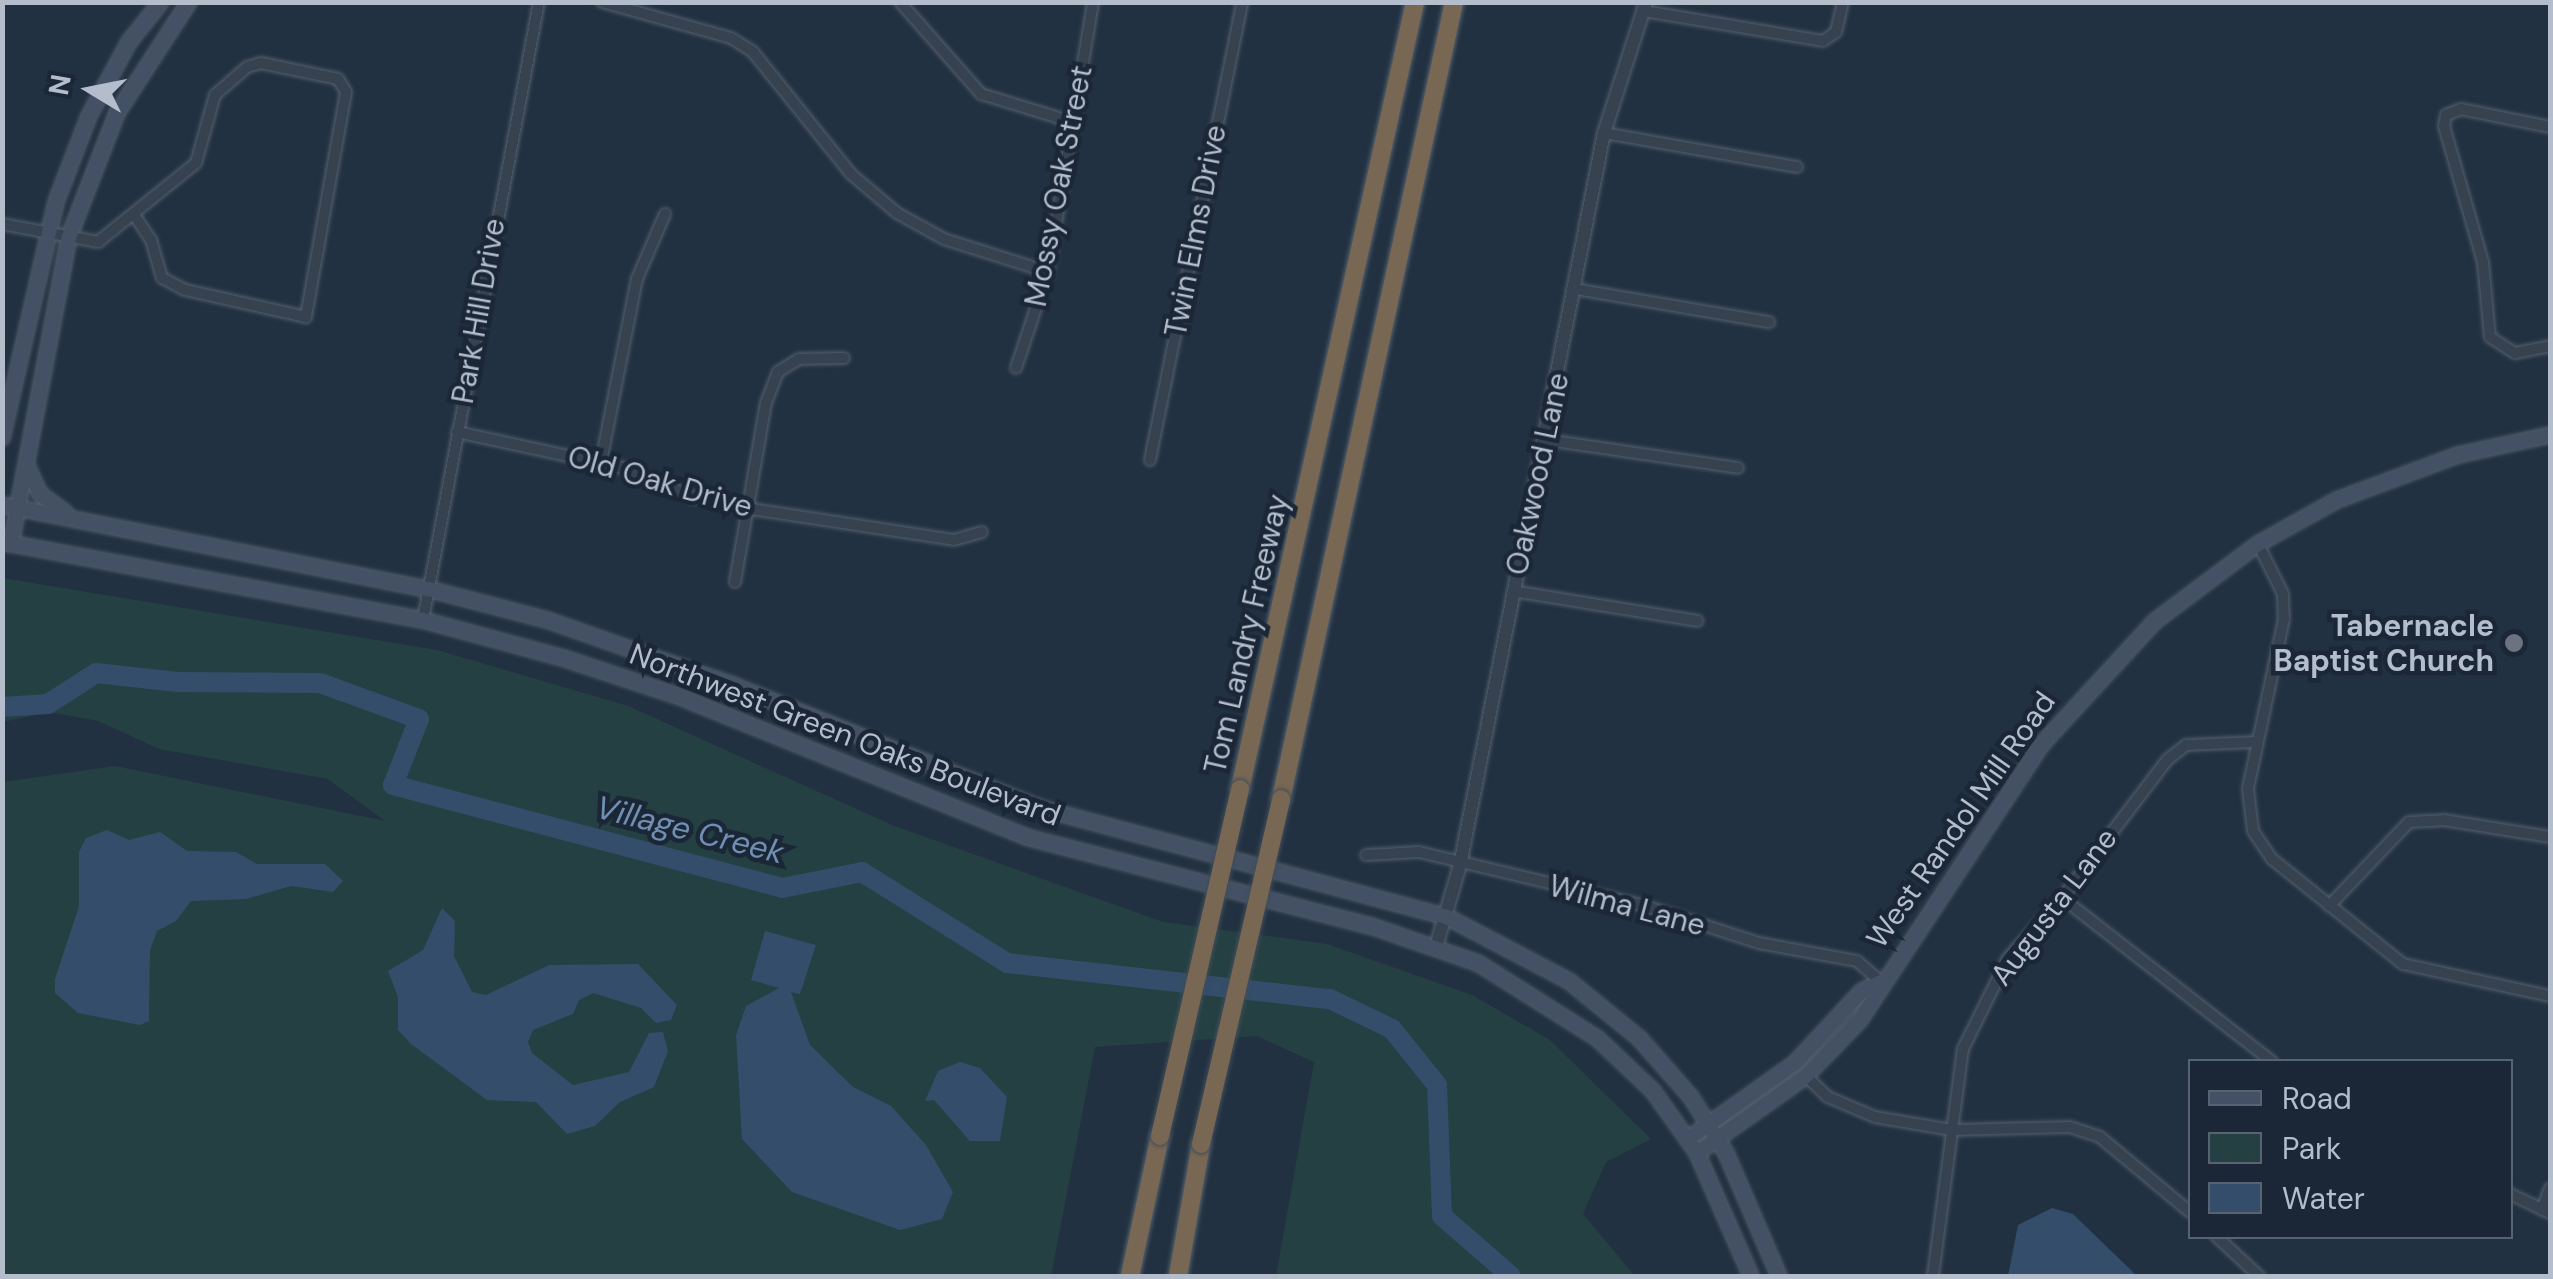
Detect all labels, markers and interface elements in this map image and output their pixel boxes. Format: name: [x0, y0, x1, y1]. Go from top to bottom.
north arrow: [40, 40, 140, 140]
street label: Mossy Oak Street: [1018, 62, 1100, 310]
text: N: [40, 71, 80, 98]
street label: Twin Elms Drive: [1158, 122, 1234, 340]
street label: Park Hill Drive: [445, 216, 513, 406]
street label: Oakwood Lane: [1499, 370, 1577, 578]
street label: Old Oak Drive: [564, 438, 756, 526]
street label: Tom Landry Freeway: [1197, 491, 1297, 777]
place label: Tabernacle Baptist Church: [2274, 608, 2494, 678]
marker: Tabernacle Baptist Church: [2503, 632, 2525, 654]
street label: Northwest Green Oaks Boulevard: [625, 636, 1065, 834]
street label: West Randol Mill Road: [1859, 685, 2063, 955]
water label: Village Creek: [592, 788, 788, 872]
street label: Augusta Lane: [1983, 821, 2125, 993]
street label: Wilma Lane: [1545, 868, 1709, 944]
legend: [2188, 1059, 2513, 1239]
text: Road: [2282, 1079, 2352, 1118]
text: Park: [2282, 1129, 2341, 1168]
text: Water: [2282, 1179, 2365, 1218]

